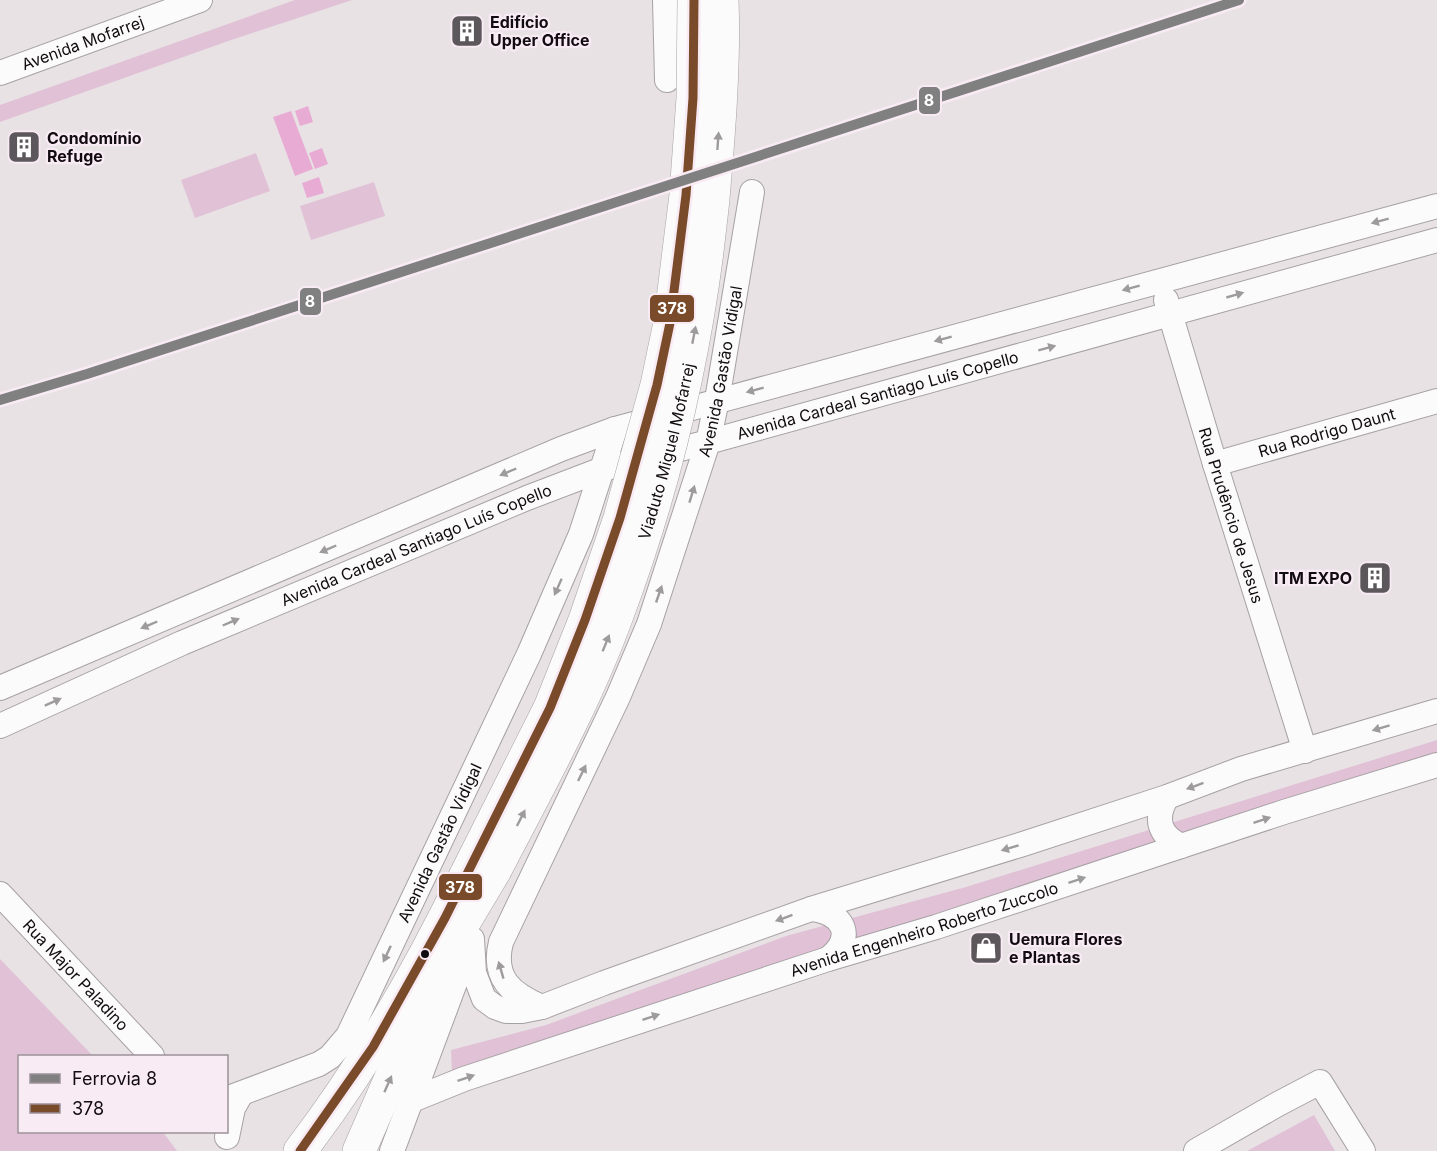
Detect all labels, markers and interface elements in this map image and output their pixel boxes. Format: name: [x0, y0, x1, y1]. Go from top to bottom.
street label: Avenida Mofarrej: [19, 11, 146, 74]
place label: Edifício Upper Office: [490, 12, 590, 50]
building icon: Edifício Upper Office: [449, 13, 485, 49]
line badge: 8: [918, 86, 941, 115]
text: 8: [924, 90, 934, 110]
place label: Condomínio Refuge: [47, 128, 142, 166]
building icon: Condomínio Refuge: [6, 129, 42, 165]
one-way arrow: [713, 132, 723, 151]
one-way arrow: [1371, 216, 1390, 226]
street label: Avenida Gastão Vidigal: [694, 284, 746, 459]
one-way arrow: [1122, 284, 1140, 293]
line badge: 8: [299, 287, 322, 316]
one-way arrow: [1226, 290, 1244, 299]
text: 8: [305, 291, 315, 311]
line badge: 378: [649, 294, 695, 323]
text: 378: [657, 298, 687, 318]
one-way arrow: [690, 325, 699, 344]
one-way arrow: [934, 335, 952, 344]
one-way arrow: [1038, 342, 1056, 352]
street label: Avenida Cardeal Santiago Luís Copello: [734, 346, 1021, 444]
street label: Viaduto Miguel Mofarrej: [634, 361, 698, 542]
one-way arrow: [746, 385, 764, 395]
street label: Rua Rodrigo Daunt: [1256, 403, 1397, 461]
street label: Rua Prudêncio de Jesus: [1195, 425, 1268, 606]
one-way arrow: [498, 467, 516, 477]
street label: Avenida Cardeal Santiago Luís Copello: [278, 480, 554, 610]
one-way arrow: [688, 485, 697, 503]
one-way arrow: [320, 544, 337, 553]
building icon: ITM EXPO: [1357, 560, 1393, 596]
place label: ITM EXPO: [1274, 568, 1352, 588]
one-way arrow: [553, 579, 563, 597]
one-way arrow: [655, 585, 664, 603]
one-way arrow: [223, 617, 241, 627]
one-way arrow: [139, 620, 157, 630]
one-way arrow: [601, 633, 611, 651]
one-way arrow: [45, 697, 63, 707]
one-way arrow: [1372, 724, 1390, 733]
street label: Avenida Gastão Vidigal: [393, 760, 486, 925]
one-way arrow: [578, 765, 587, 782]
one-way arrow: [1186, 782, 1204, 792]
one-way arrow: [517, 810, 526, 827]
one-way arrow: [1253, 814, 1271, 824]
one-way arrow: [1001, 844, 1019, 853]
line badge: 378: [438, 873, 483, 901]
one-way arrow: [1068, 875, 1086, 885]
text: 378: [445, 877, 475, 897]
street label: Avenida Engenheiro Roberto Zuccolo: [788, 877, 1061, 981]
one-way arrow: [775, 914, 793, 924]
street label: Rua Major Paladino: [19, 915, 133, 1035]
place label: Uemura Flores e Plantas: [1009, 929, 1122, 967]
shop icon: Uemura Flores e Plantas: [968, 930, 1004, 966]
one-way arrow: [382, 946, 391, 963]
unlabelled marker: [419, 948, 431, 960]
one-way arrow: [496, 961, 505, 979]
one-way arrow: [642, 1012, 660, 1021]
legend: [18, 1055, 228, 1133]
text: Ferrovia 8: [72, 1068, 157, 1089]
one-way arrow: [457, 1073, 475, 1083]
one-way arrow: [384, 1076, 393, 1093]
text: 378: [72, 1098, 104, 1119]

